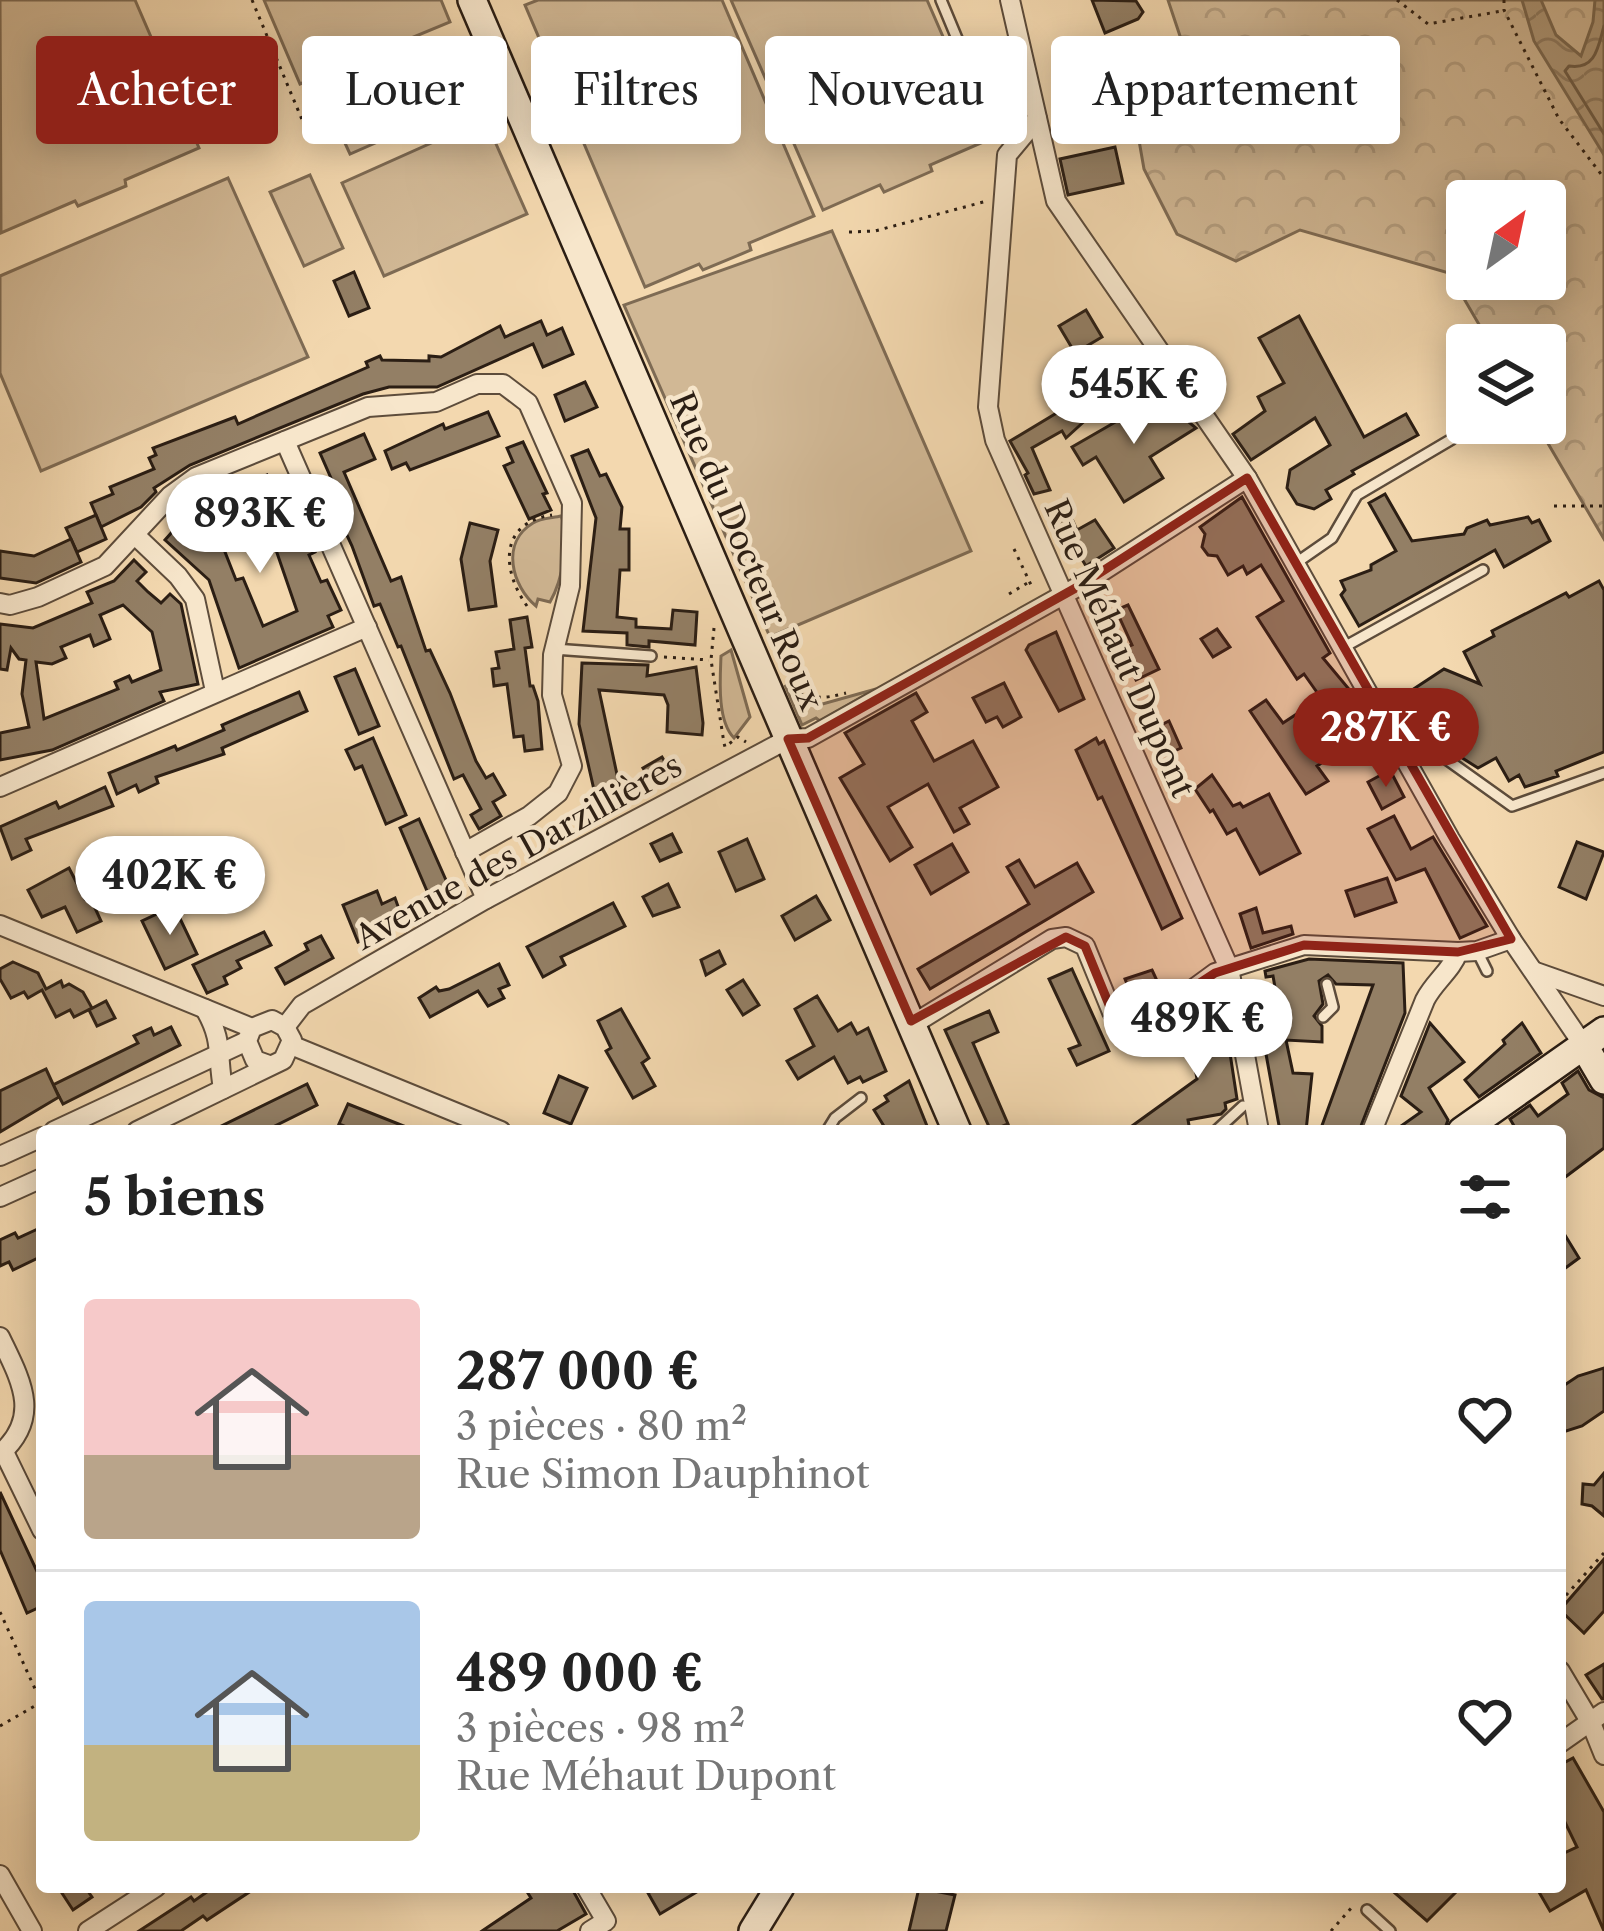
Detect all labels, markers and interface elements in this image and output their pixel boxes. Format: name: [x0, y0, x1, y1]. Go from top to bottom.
chip: Acheter: [36, 36, 278, 144]
chip: Louer: [302, 36, 507, 144]
chip: Filtres: [531, 36, 741, 144]
chip: Nouveau: [765, 36, 1027, 144]
chip: Appartement: [1051, 36, 1400, 144]
north arrow: [1446, 180, 1566, 300]
map controls: [1446, 180, 1566, 444]
button: layers: [1446, 324, 1566, 444]
pin: 545K €: [1036, 345, 1232, 447]
text: 545K €: [1069, 360, 1199, 408]
street label: Rue du Docteur Roux: [661, 386, 832, 717]
pin: 893K €: [162, 474, 358, 576]
text: 893K €: [193, 489, 327, 537]
street label: Rue Méhaut Dupont: [1035, 493, 1204, 804]
pin: 287K €: [1288, 688, 1484, 790]
text: 287K €: [1320, 703, 1452, 751]
street label: Avenue des Darzillières: [347, 744, 689, 959]
pin: 402K €: [72, 836, 268, 938]
text: 402K €: [102, 851, 238, 899]
pin: 489K €: [1100, 979, 1296, 1081]
text: 489K €: [1130, 994, 1266, 1042]
icon: filters: [1452, 1164, 1518, 1230]
text: 5 biens: [84, 1166, 265, 1228]
text: 287 000 €: [456, 1340, 700, 1402]
icon: home: [180, 1347, 324, 1491]
icon: heart: [1452, 1386, 1518, 1452]
text: 3 pièces · 80 m²: [456, 1402, 747, 1450]
text: Rue Simon Dauphinot: [456, 1450, 870, 1498]
text: 489 000 €: [456, 1642, 703, 1704]
icon: home: [180, 1649, 324, 1793]
icon: heart: [1452, 1688, 1518, 1754]
text: 3 pièces · 98 m²: [456, 1704, 745, 1752]
text: Rue Méhaut Dupont: [456, 1752, 836, 1800]

